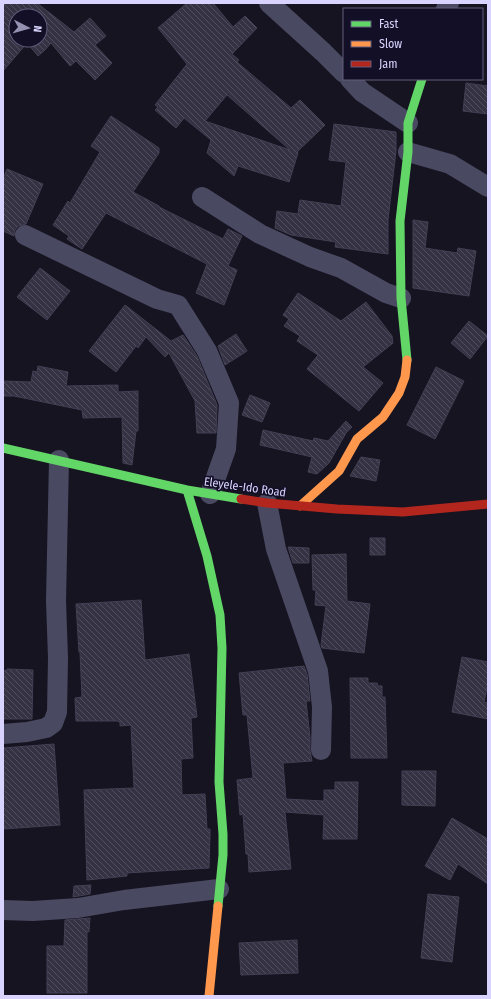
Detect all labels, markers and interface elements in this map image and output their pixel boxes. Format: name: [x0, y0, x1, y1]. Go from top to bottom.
north arrow: [8, 8, 48, 48]
legend: [343, 8, 483, 80]
text: Fast: [379, 17, 398, 31]
text: N: [31, 25, 44, 33]
text: Slow: [379, 37, 402, 51]
text: Jam: [379, 57, 397, 71]
street label: Eleyele-Ido Road: [203, 474, 287, 500]

